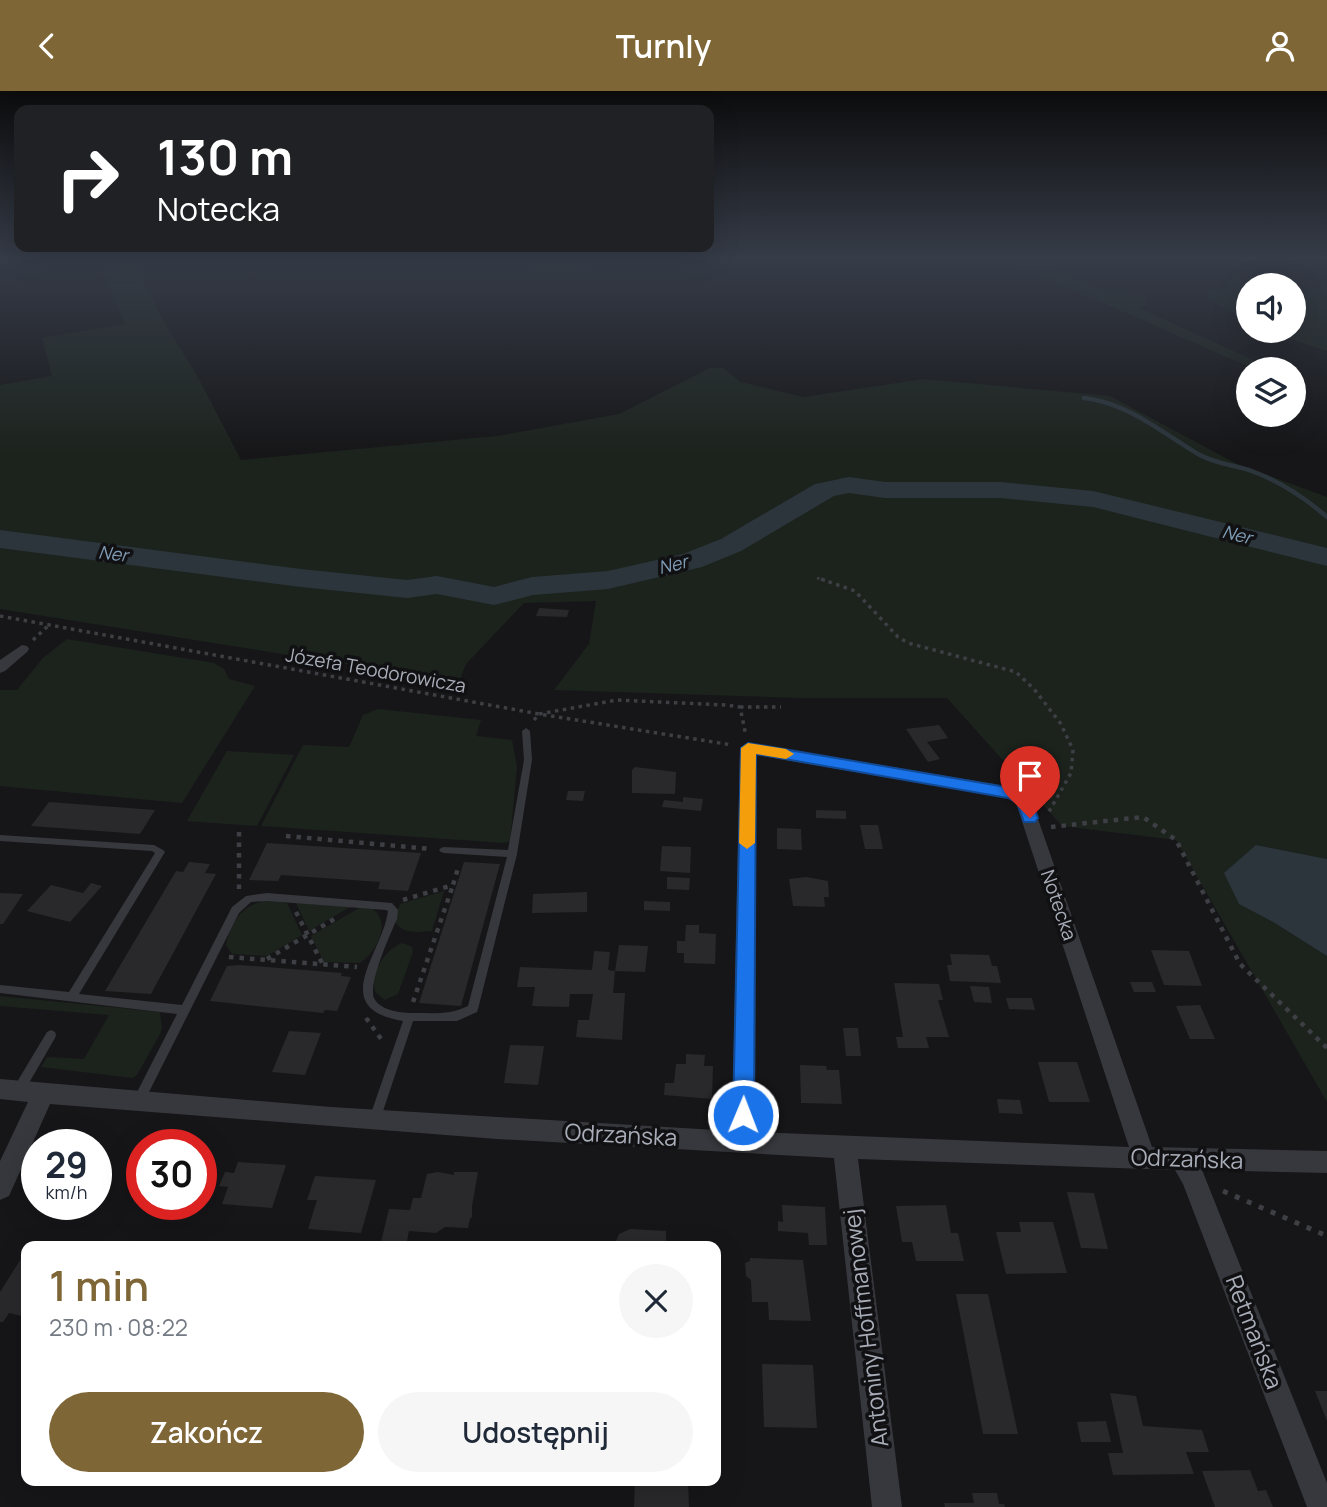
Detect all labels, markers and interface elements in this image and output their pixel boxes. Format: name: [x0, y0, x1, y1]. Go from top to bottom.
text: Turnly: [616, 24, 711, 68]
icon: back: [28, 27, 66, 65]
icon: person: [1261, 27, 1299, 65]
text: 130 m: [157, 123, 293, 190]
icon: right: [42, 133, 133, 224]
text: Notecka: [157, 187, 280, 231]
map controls: [1236, 273, 1306, 427]
button: sound: [1236, 273, 1306, 343]
button: layers: [1236, 357, 1306, 427]
water label: Ner: [1220, 519, 1257, 550]
water label: Ner: [97, 539, 132, 567]
water label: Ner: [656, 548, 692, 579]
street label: Józefa Teodorowicza: [284, 641, 468, 699]
pin: [1000, 746, 1060, 818]
icon: arrive: [1011, 757, 1049, 795]
street label: Notecka: [1035, 866, 1083, 944]
position arrow: [706, 1078, 780, 1152]
street label: Odrzańska: [564, 1115, 678, 1153]
speed limit sign: 30: [126, 1129, 217, 1220]
street label: Odrzańska: [1130, 1140, 1244, 1176]
text: 29: [45, 1141, 88, 1189]
text: km/h: [46, 1180, 87, 1204]
street label: Antoniny Hoffmanowej: [835, 1207, 895, 1449]
text: 1 min: [49, 1256, 149, 1314]
button: close: [619, 1264, 693, 1338]
street label: Retmańska: [1219, 1270, 1291, 1393]
text: 230 m · 08:22: [49, 1311, 188, 1343]
button: Zakończ: [49, 1392, 364, 1472]
button: Udostępnij: [378, 1392, 693, 1472]

